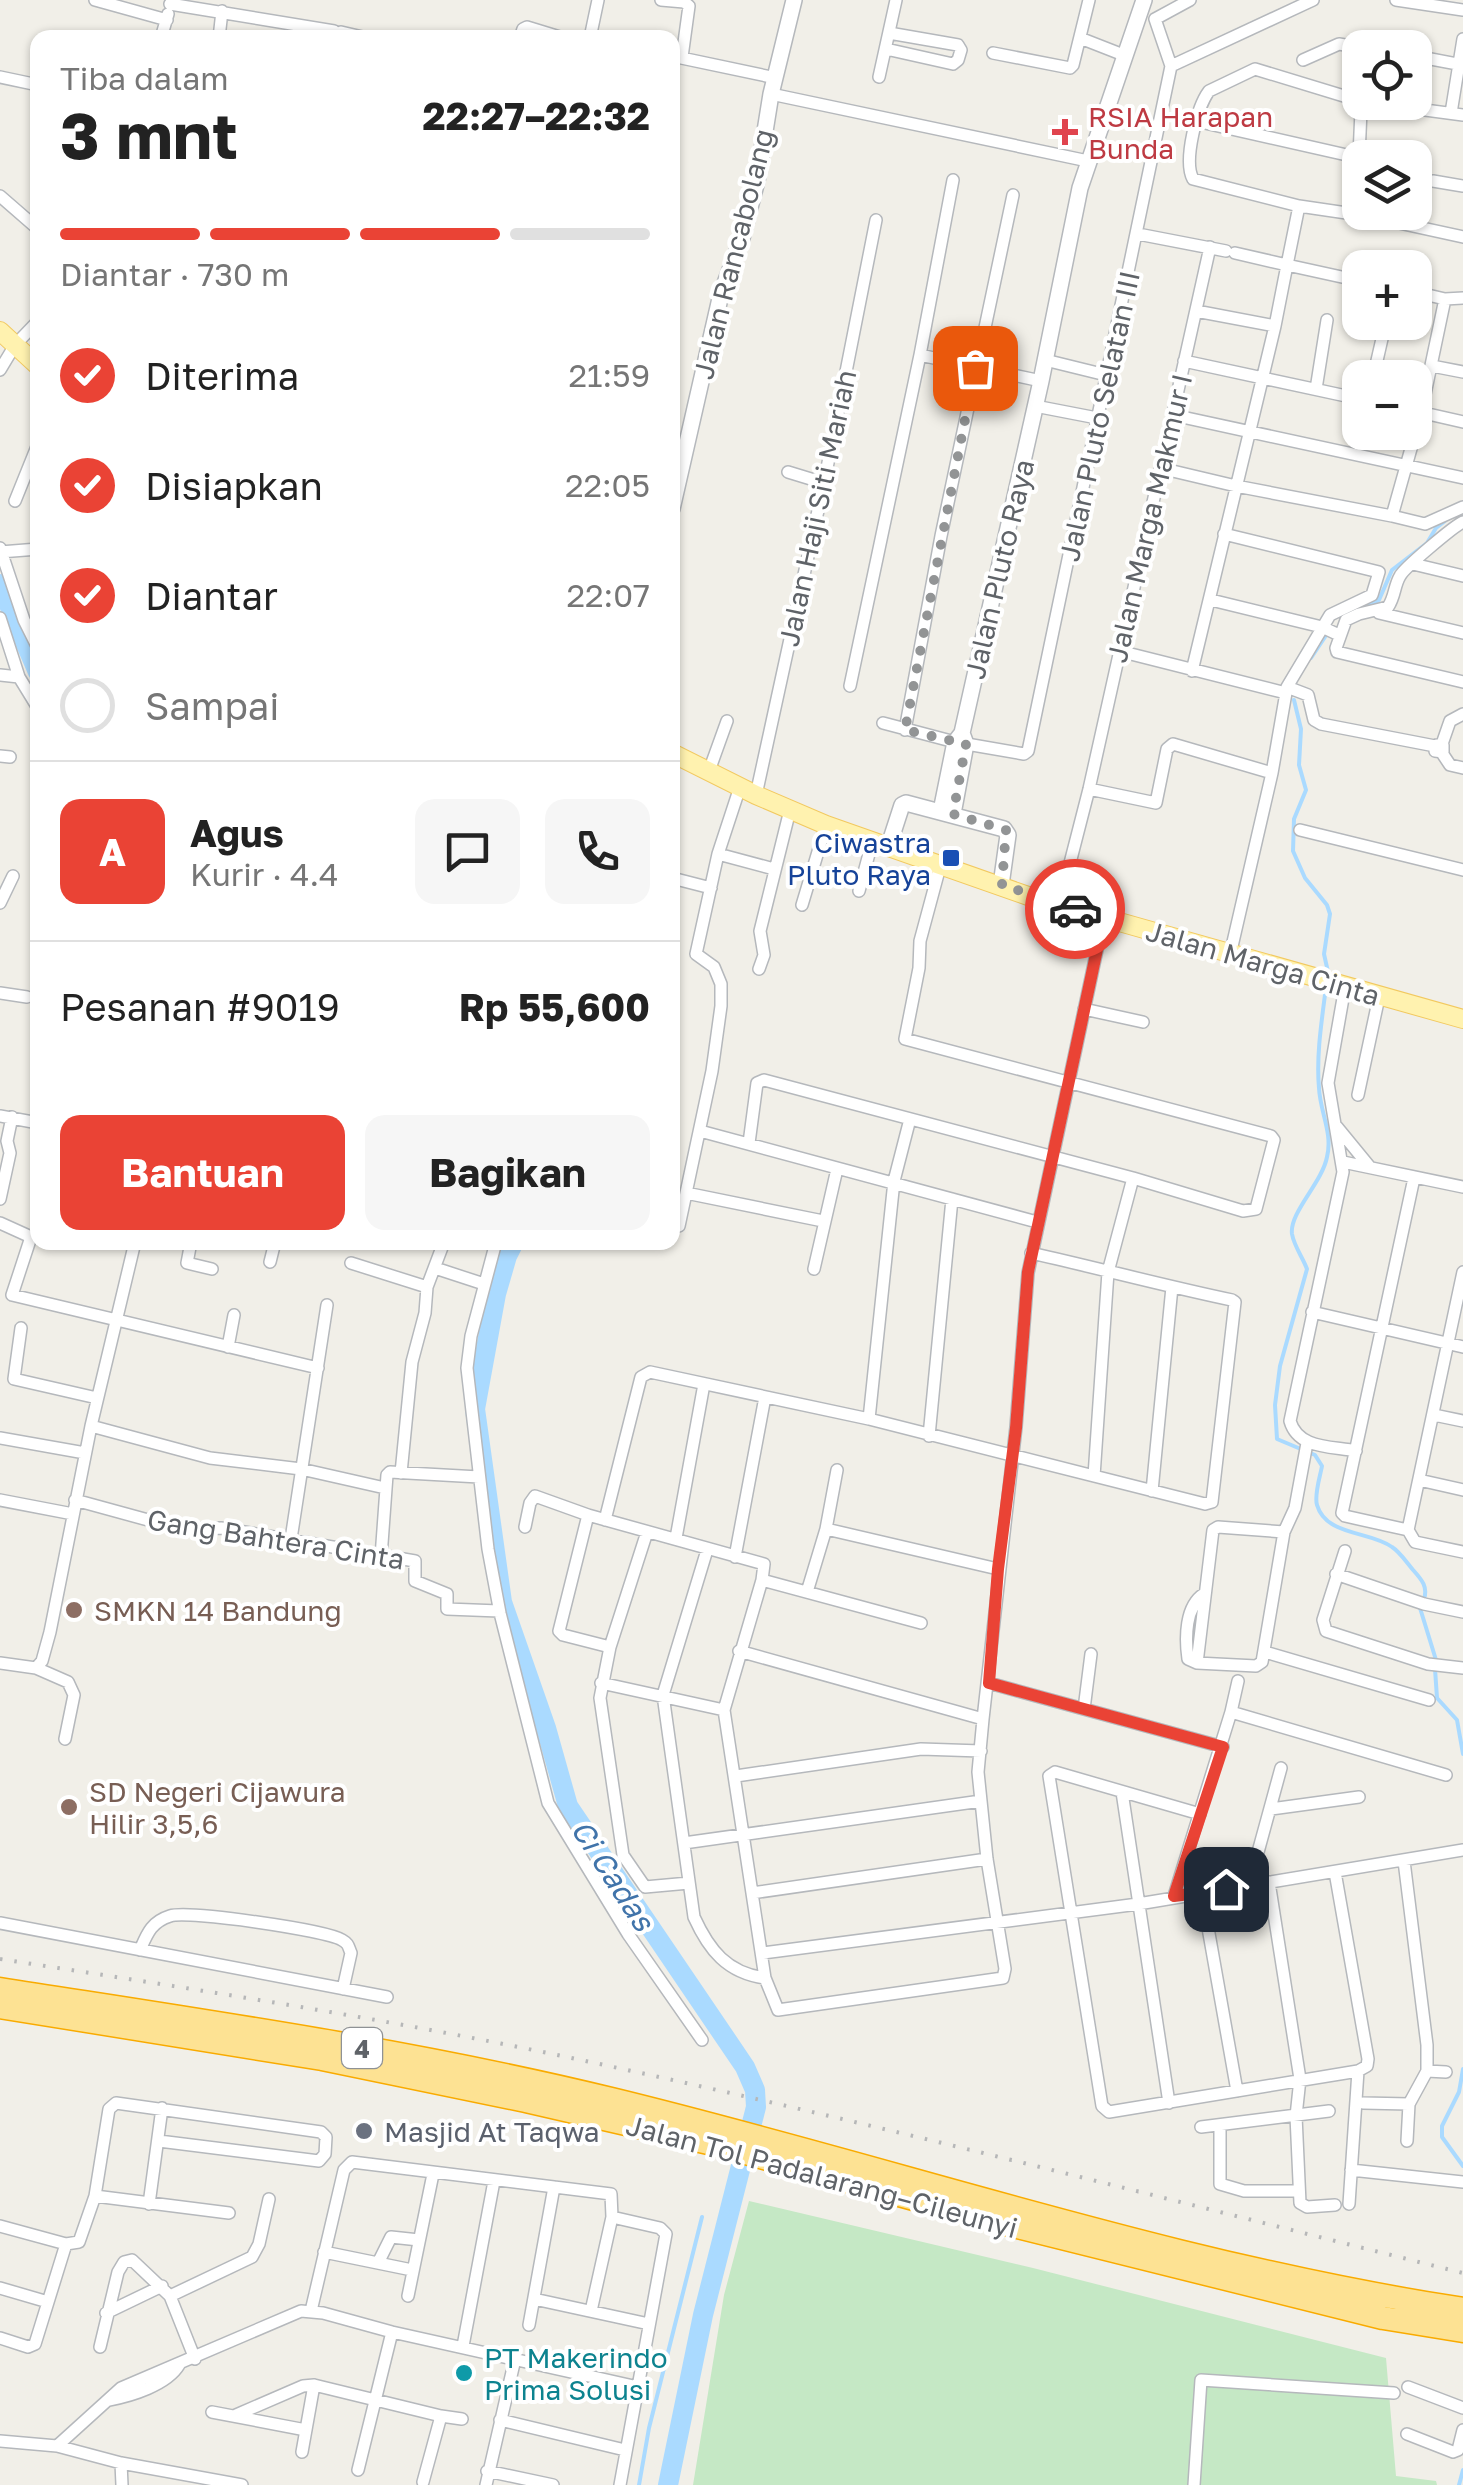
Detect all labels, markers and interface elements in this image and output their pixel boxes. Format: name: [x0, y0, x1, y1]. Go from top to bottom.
map controls: [1342, 30, 1432, 450]
button: locate: [1342, 30, 1432, 120]
text: Tiba dalam: [60, 59, 229, 97]
text: 22:27–22:32: [423, 93, 650, 138]
text: 3 mnt: [60, 95, 238, 173]
place label: RSIA Harapan Bunda: [1088, 100, 1273, 165]
marker: RSIA Harapan Bunda: [1052, 119, 1078, 145]
street label: Jalan Rancabolang: [686, 126, 780, 382]
button: layers: [1342, 140, 1432, 230]
button: +: [1342, 250, 1432, 340]
text: Diantar · 730 m: [60, 255, 289, 293]
street label: Jalan Pluto Selatan III: [1052, 268, 1146, 564]
pin: [933, 326, 1018, 411]
icon: bag: [948, 341, 1003, 396]
icon: check: [60, 348, 115, 403]
text: Diterima: [145, 353, 299, 398]
text: 21:59: [568, 356, 650, 394]
button: −: [1342, 360, 1432, 450]
street label: Jalan Haji Siti Mariah: [772, 367, 862, 649]
street label: Jalan Marga Makmur I: [1100, 371, 1198, 665]
street label: Jalan Pluto Raya: [958, 456, 1040, 682]
icon: check: [60, 458, 115, 513]
text: Disiapkan: [145, 463, 323, 508]
text: 22:05: [565, 466, 650, 504]
icon: check: [60, 568, 115, 623]
text: Diantar: [145, 573, 278, 618]
text: 22:07: [566, 576, 650, 614]
text: Sampai: [145, 683, 279, 728]
button: chat: [415, 799, 520, 904]
button: phone: [545, 799, 650, 904]
text: Agus: [190, 810, 284, 855]
place label: Ciwastra Pluto Raya: [787, 826, 931, 891]
text: A: [99, 829, 126, 874]
marker: Ciwastra Pluto Raya: [940, 847, 962, 869]
text: Kurir · 4.4: [190, 855, 339, 893]
courier: [1025, 859, 1125, 959]
icon: car: [1048, 882, 1103, 937]
street label: Jalan Marga Cinta: [1142, 914, 1384, 1012]
text: Pesanan #9019: [60, 984, 340, 1029]
text: Rp 55,600: [459, 984, 650, 1029]
button: Bantuan: [60, 1115, 345, 1230]
button: Bagikan: [365, 1115, 650, 1230]
street label: Gang Bahtera Cinta: [145, 1502, 407, 1576]
place label: SMKN 14 Bandung: [94, 1594, 342, 1627]
marker: SMKN 14 Bandung: [63, 1599, 85, 1621]
place label: SD Negeri Cijawura Hilir 3,5,6: [89, 1775, 346, 1840]
marker: SD Negeri Cijawura Hilir 3,5,6: [58, 1796, 80, 1818]
water label: Ci Cadas: [564, 1813, 663, 1938]
pin: [1184, 1847, 1269, 1932]
icon: home: [1199, 1862, 1254, 1917]
road number: 4: [342, 2028, 382, 2068]
street label: Jalan Tol Padalarang–Cileunyi: [623, 2108, 1021, 2244]
place label: Masjid At Taqwa: [384, 2115, 600, 2148]
marker: Masjid At Taqwa: [353, 2120, 375, 2142]
place label: PT Makerindo Prima Solusi: [484, 2341, 668, 2406]
marker: PT Makerindo Prima Solusi: [453, 2362, 475, 2384]

